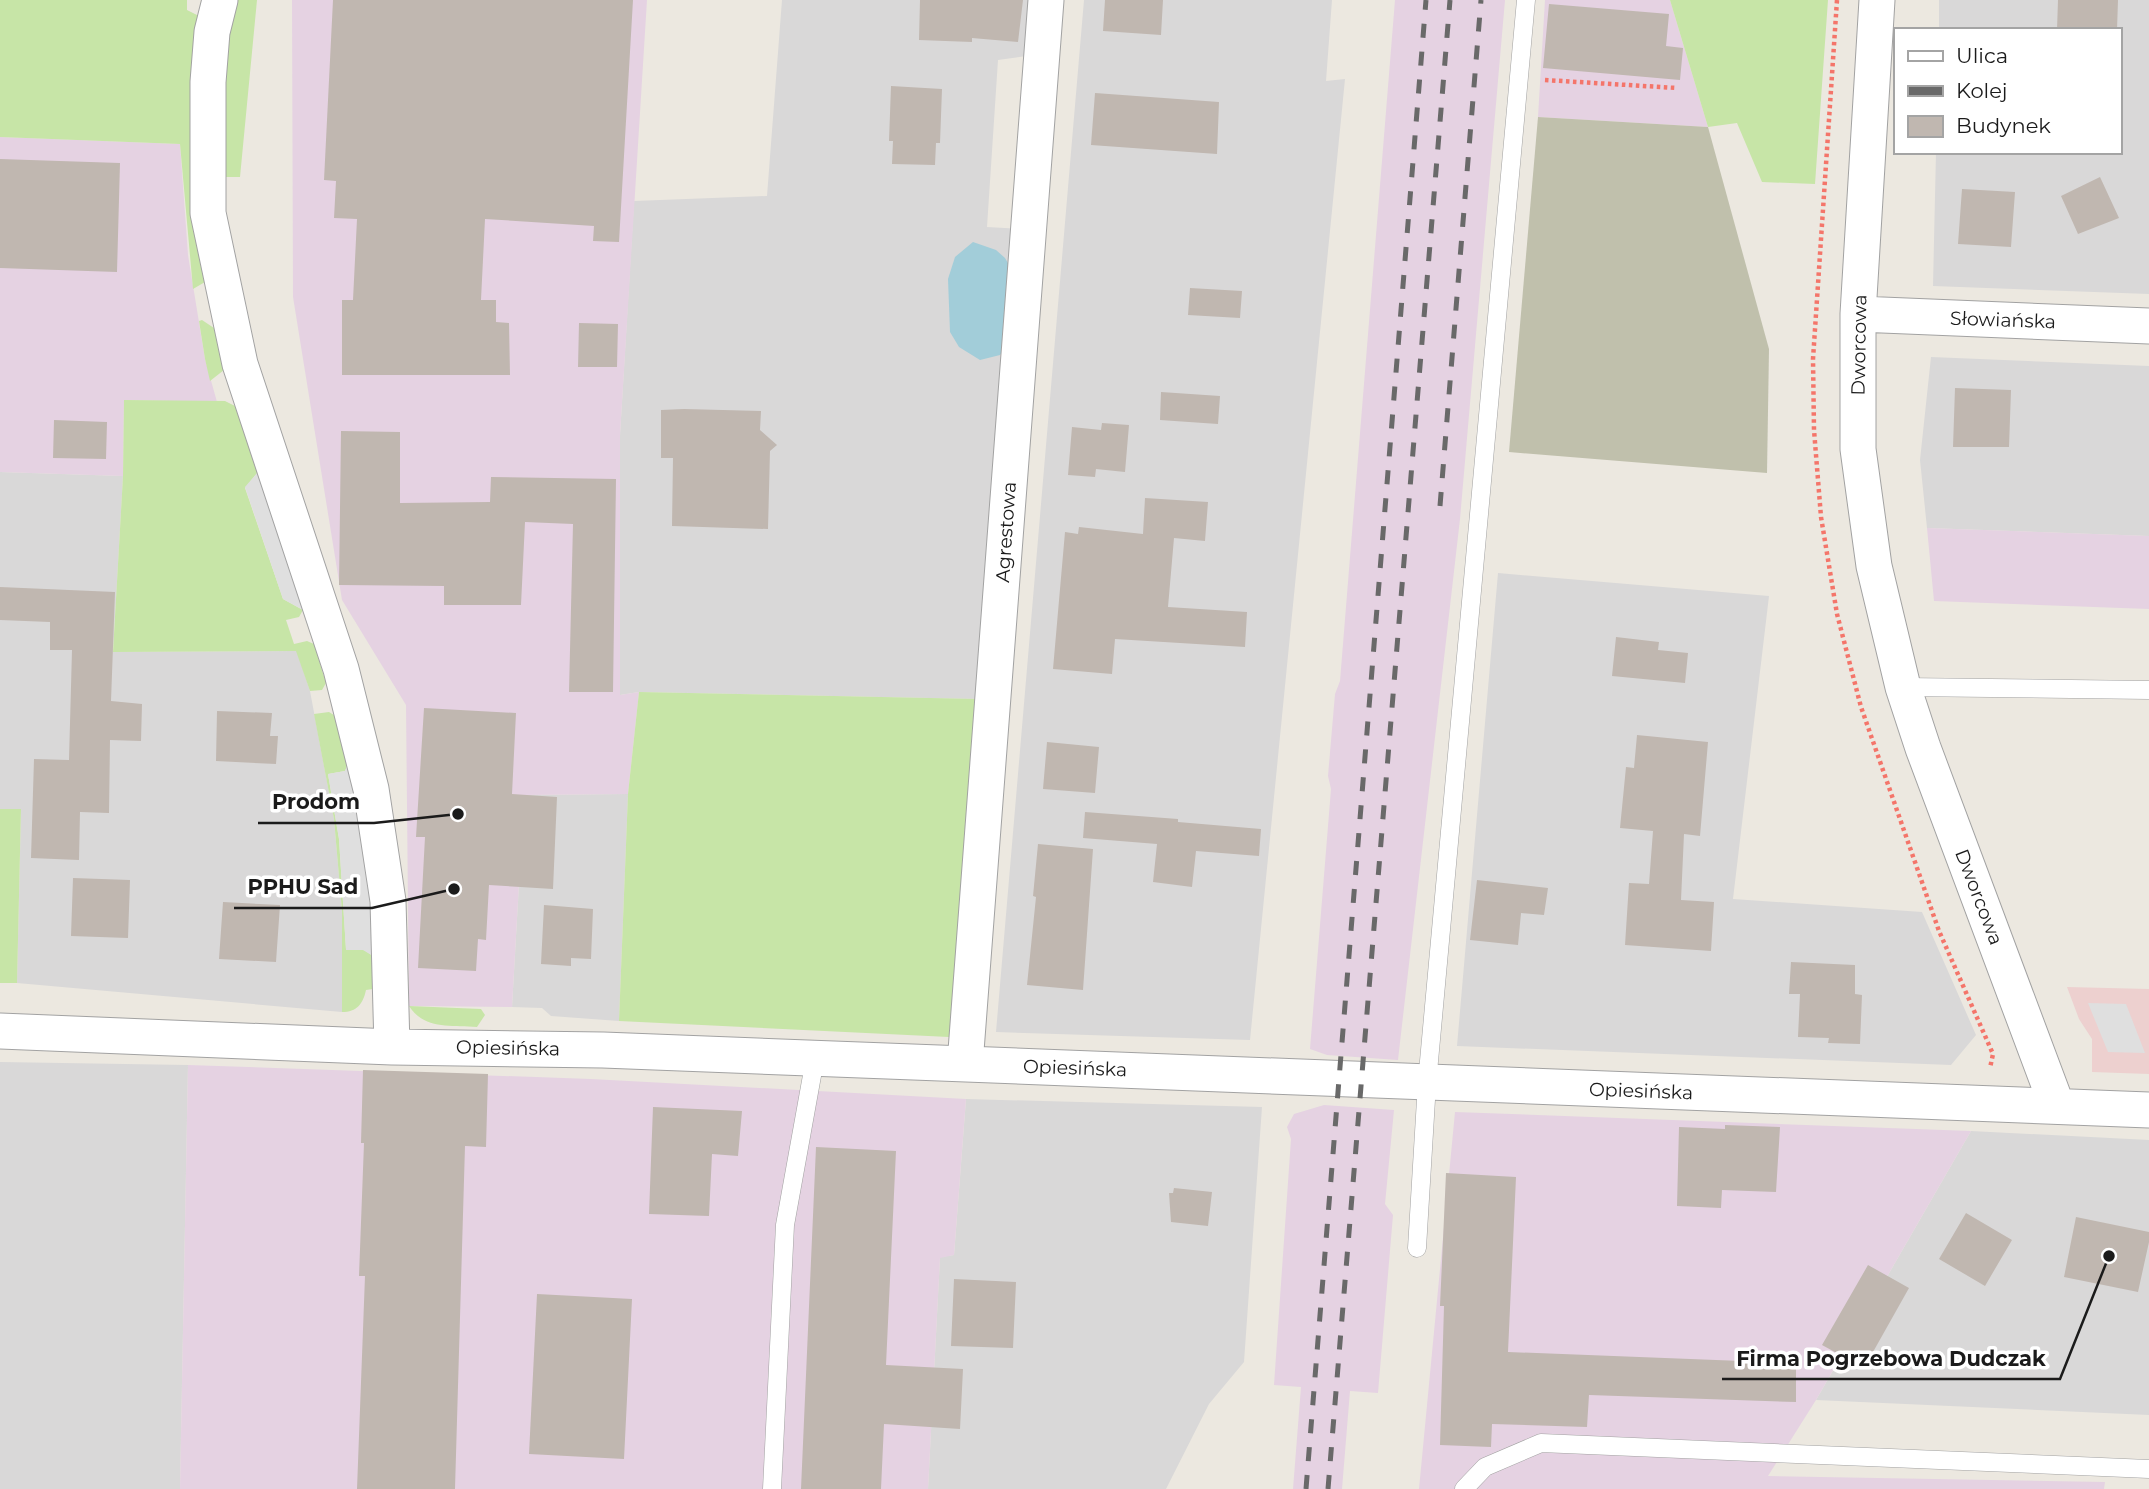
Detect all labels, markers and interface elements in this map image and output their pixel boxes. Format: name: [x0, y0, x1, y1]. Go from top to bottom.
legend: [1894, 28, 2121, 154]
text: Ulica: [1956, 43, 2008, 68]
text: Kolej: [1956, 78, 2008, 103]
text: Budynek: [1956, 113, 2051, 138]
street label: Dworcowa: [1847, 294, 1871, 396]
street label: Słowiańska: [1950, 307, 2056, 333]
street label: Agrestowa: [991, 481, 1021, 583]
callout: Prodom: [258, 781, 374, 823]
text: Prodom: [272, 789, 360, 814]
street label: Dworcowa: [1950, 846, 2008, 948]
callout: PPHU Sad: [234, 866, 372, 908]
text: PPHU Sad: [248, 874, 358, 899]
street label: Opiesińska: [456, 1036, 560, 1060]
street label: Opiesińska: [1022, 1055, 1128, 1081]
street label: Opiesińska: [1588, 1078, 1694, 1104]
callout: Firma Pogrzebowa Dudczak: [1722, 1337, 2060, 1379]
text: Firma Pogrzebowa Dudczak: [1736, 1346, 2046, 1371]

